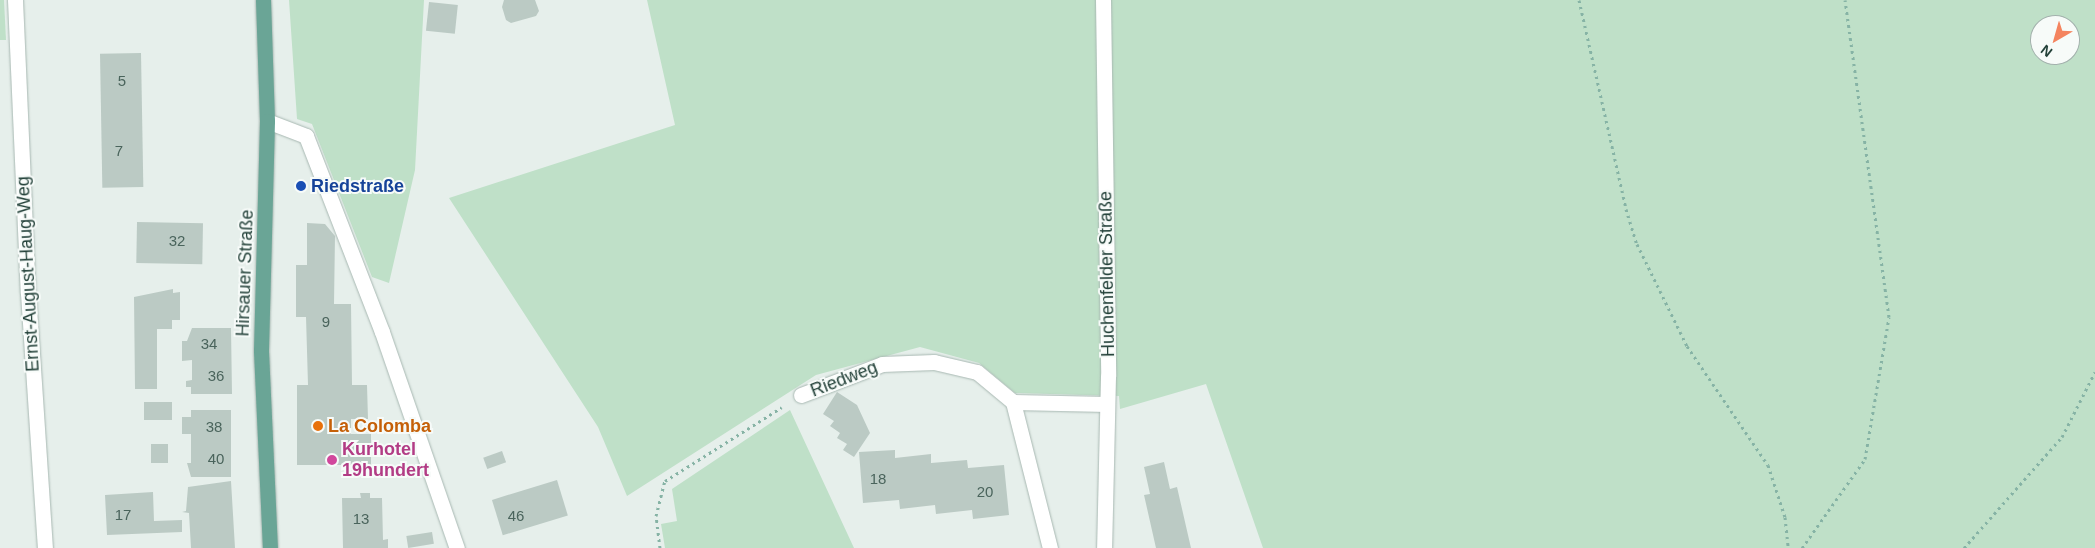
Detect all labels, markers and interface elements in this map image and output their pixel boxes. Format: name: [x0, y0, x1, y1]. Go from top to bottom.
north arrow: [2030, 15, 2080, 65]
text: N: [2037, 42, 2055, 60]
house number: 5: [118, 72, 126, 90]
house number: 7: [115, 142, 123, 160]
place label: Riedstraße: [311, 175, 404, 197]
street label: Ernst-August-Haug-Weg: [12, 176, 44, 372]
marker: Riedstraße: [295, 180, 307, 192]
street label: Huchenfelder Straße: [1095, 191, 1119, 357]
street label: Hirsauer Straße: [232, 209, 258, 337]
house number: 32: [169, 232, 185, 250]
house number: 9: [322, 313, 330, 331]
house number: 34: [201, 335, 217, 353]
street label: Riedweg: [807, 356, 881, 402]
house number: 36: [208, 367, 224, 385]
place label: La Colomba: [328, 415, 431, 437]
house number: 38: [206, 418, 222, 436]
marker: La Colomba: [312, 420, 324, 432]
place label: Kurhotel 19hundert: [342, 439, 429, 482]
house number: 40: [208, 450, 224, 468]
marker: Kurhotel 19hundert: [326, 454, 338, 466]
house number: 18: [870, 470, 886, 488]
house number: 20: [977, 483, 993, 501]
house number: 17: [115, 506, 131, 524]
house number: 46: [508, 507, 524, 525]
house number: 13: [353, 510, 369, 528]

